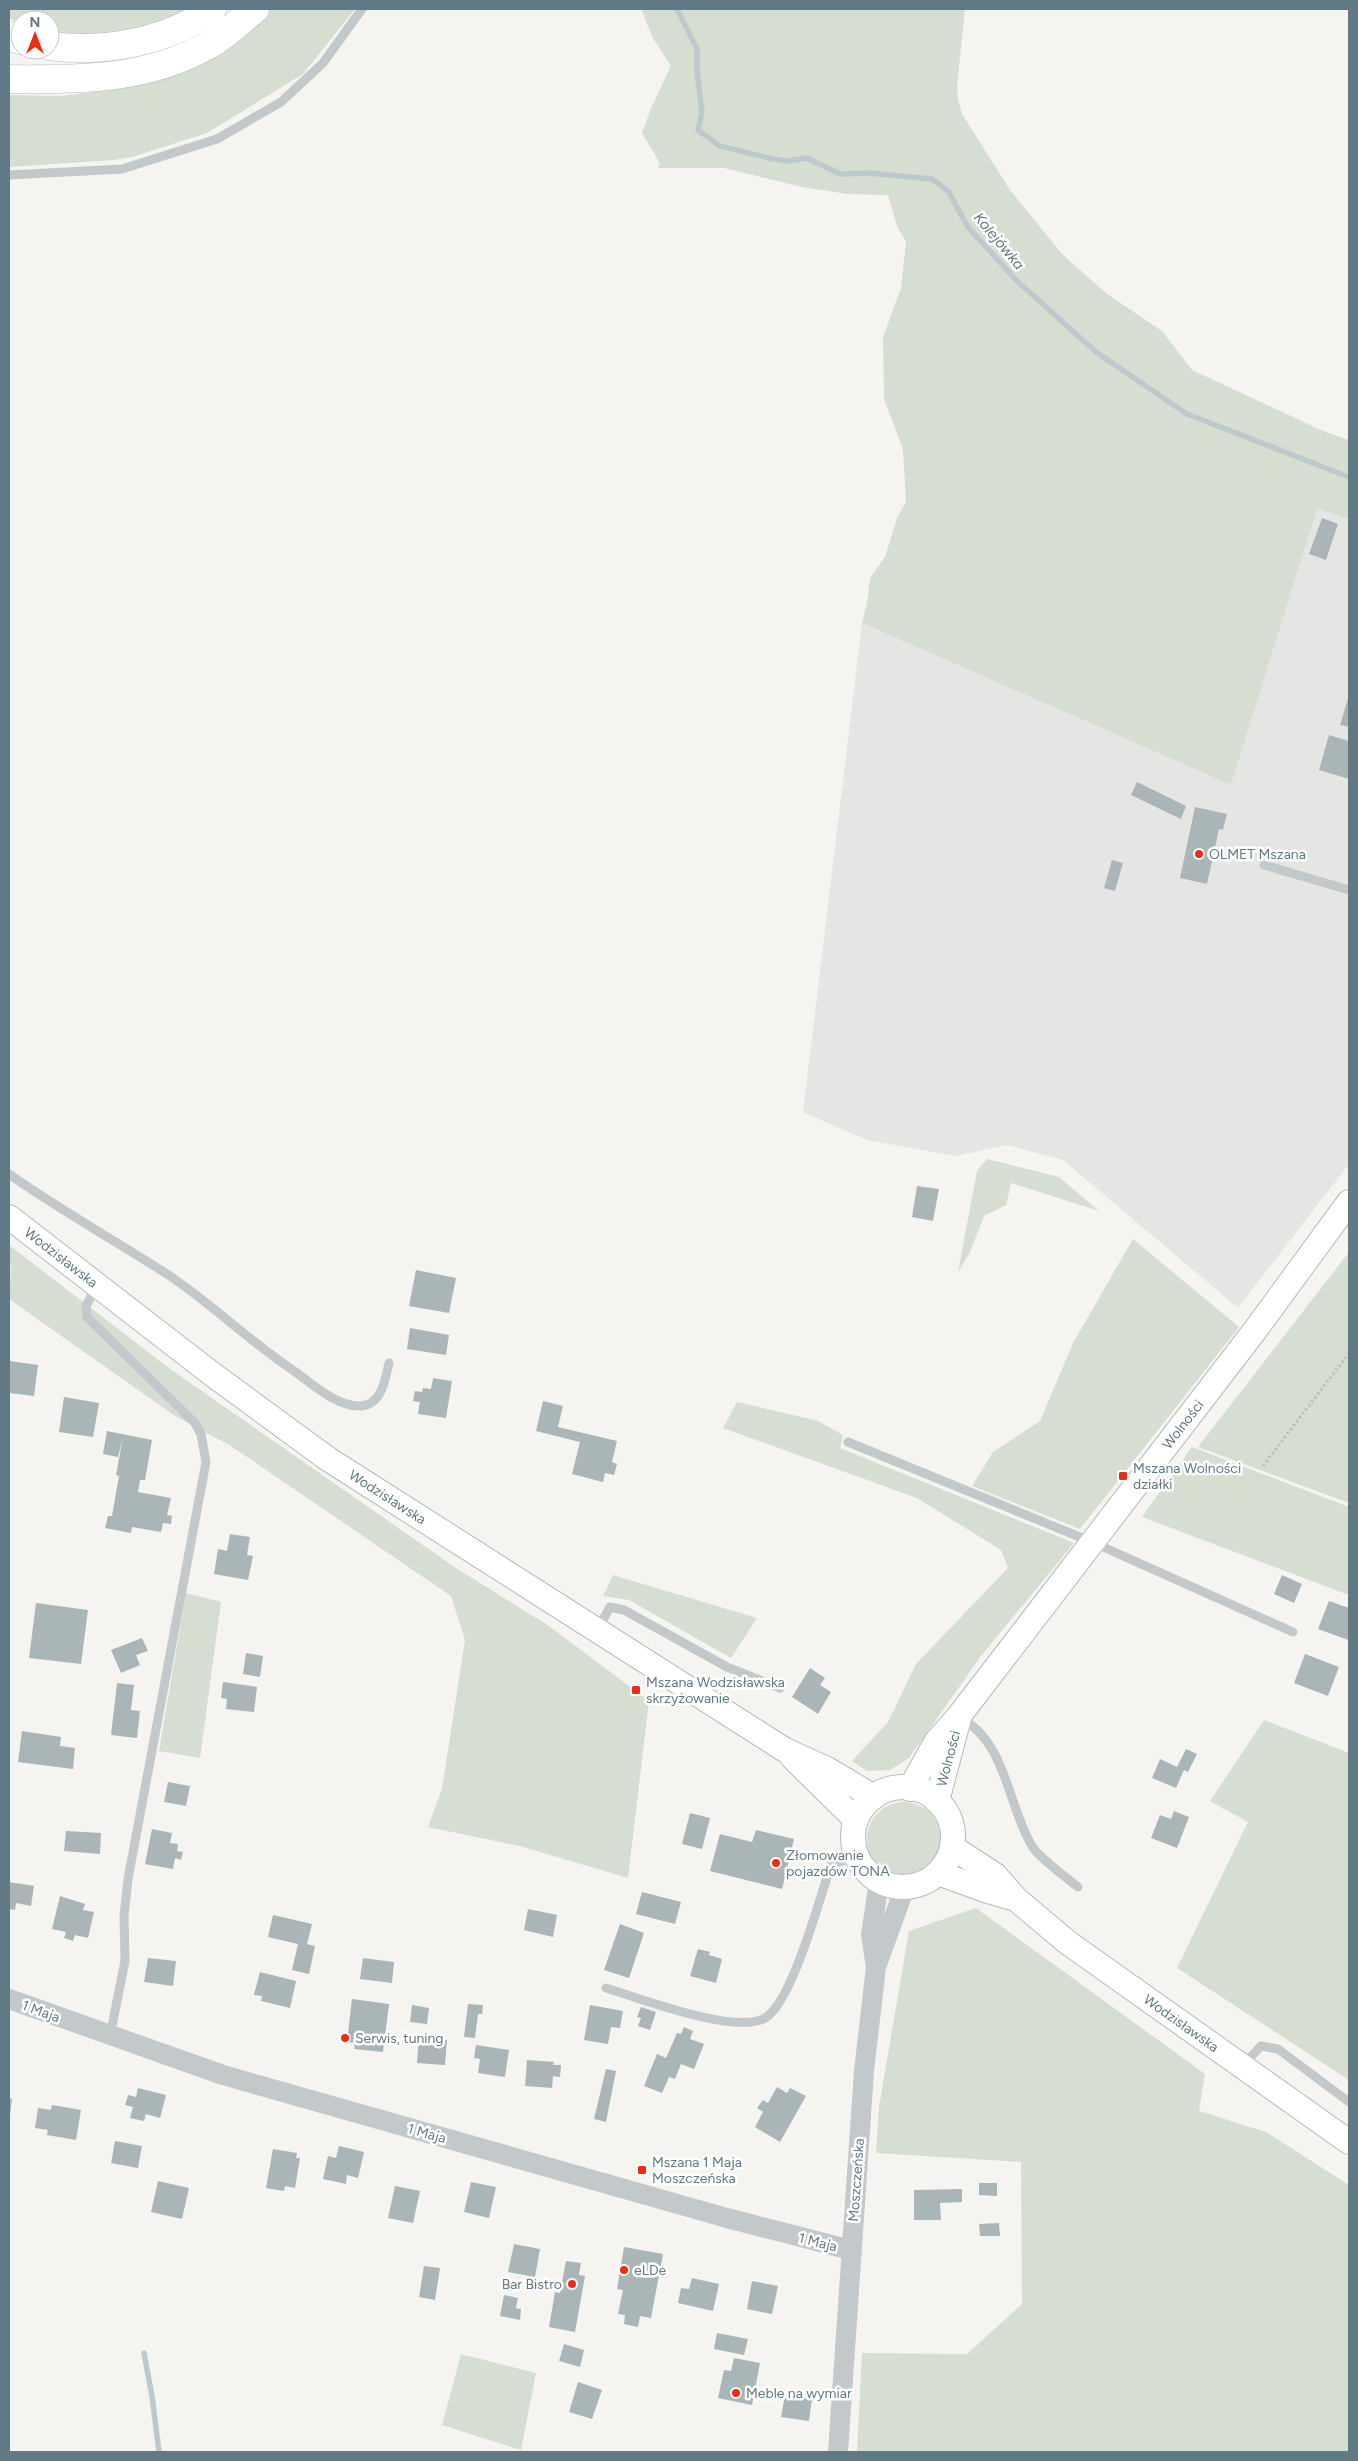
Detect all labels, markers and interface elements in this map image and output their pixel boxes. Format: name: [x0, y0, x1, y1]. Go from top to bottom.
north arrow: [10, 10, 60, 60]
text: N: [30, 14, 40, 31]
water label: Kolejówka: [970, 209, 1028, 273]
place label: OLMET Mszana: [1209, 846, 1306, 863]
marker: OLMET Mszana: [1193, 848, 1205, 860]
street label: Wodzisławska: [21, 1224, 101, 1291]
street label: Wolności: [1159, 1397, 1207, 1453]
place label: Mszana Wolności działki: [1133, 1460, 1241, 1493]
street label: Wodzisławska: [345, 1466, 429, 1528]
marker: Mszana Wolności działki: [1117, 1470, 1129, 1482]
place label: Mszana Wodzisławska skrzyżowanie: [646, 1674, 785, 1707]
marker: Mszana Wodzisławska skrzyżowanie: [630, 1684, 642, 1696]
street label: Wolności: [933, 1729, 964, 1789]
place label: Złomowanie pojazdów TONA: [786, 1847, 890, 1880]
marker: Złomowanie pojazdów TONA: [770, 1857, 782, 1869]
street label: Wodzisławska: [1140, 1991, 1222, 2056]
street label: 1 Maja: [20, 1997, 62, 2026]
place label: Serwis, tuning: [355, 2030, 444, 2047]
marker: Serwis, tuning: [339, 2032, 351, 2044]
street label: 1 Maja: [406, 2120, 448, 2147]
street label: Moszczeńska: [845, 2138, 868, 2222]
place label: Mszana 1 Maja Moszczeńska: [652, 2154, 742, 2187]
marker: Mszana 1 Maja Moszczeńska: [636, 2164, 648, 2176]
street label: 1 Maja: [797, 2230, 839, 2255]
place label: eLDe: [634, 2262, 667, 2279]
marker: eLDe: [618, 2264, 630, 2276]
place label: Bar Bistro: [502, 2276, 562, 2293]
marker: Bar Bistro: [566, 2278, 578, 2290]
place label: Meble na wymiar: [746, 2385, 852, 2402]
marker: Meble na wymiar: [730, 2387, 742, 2399]

